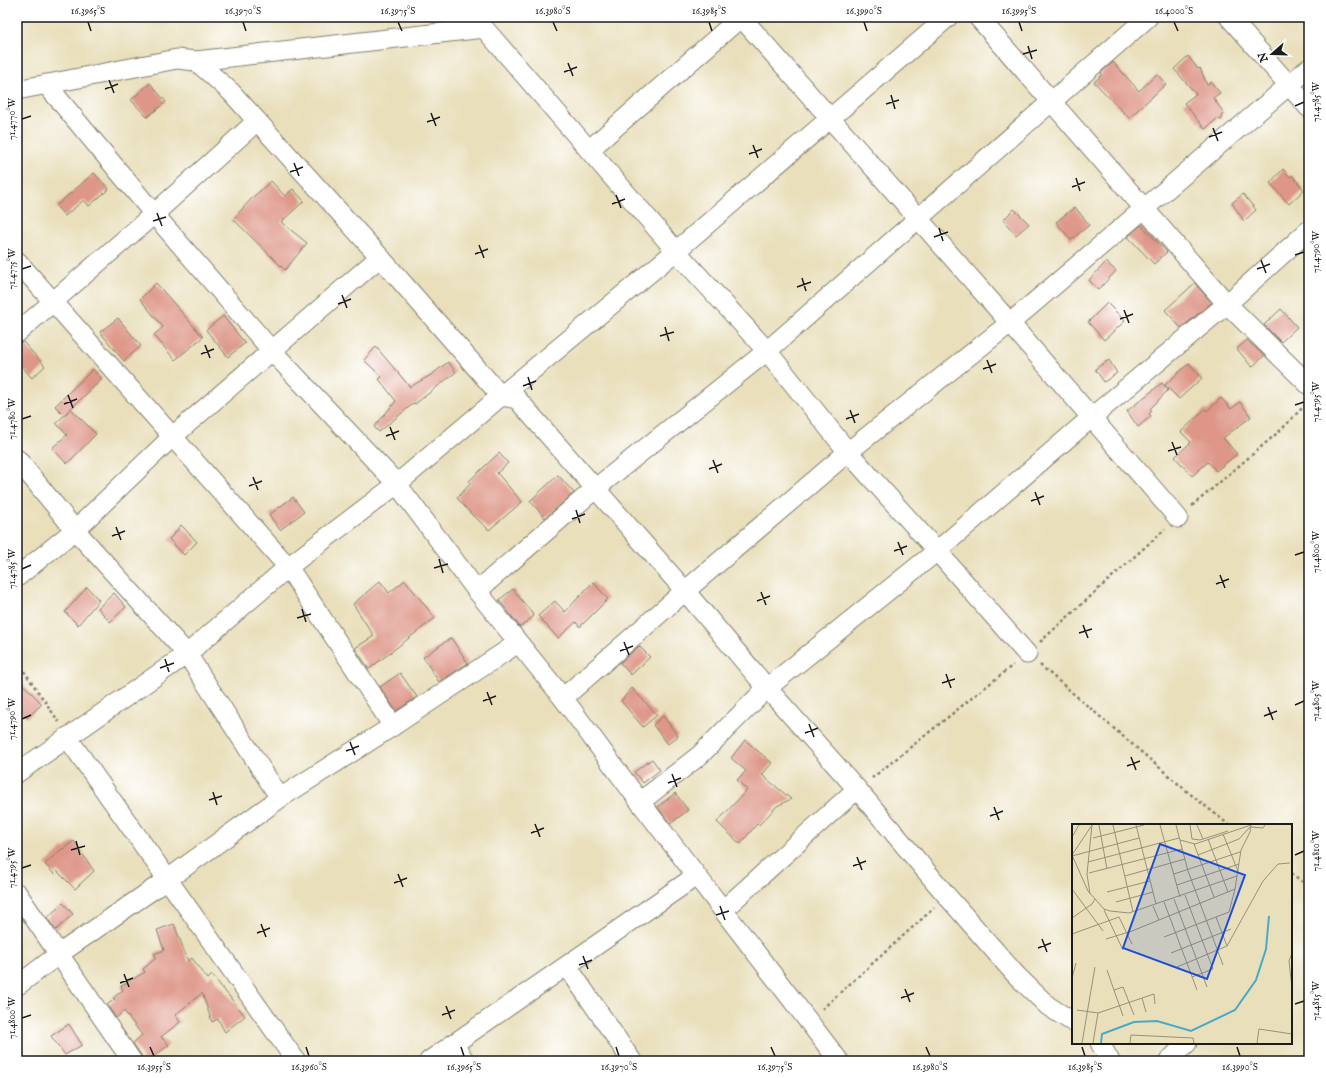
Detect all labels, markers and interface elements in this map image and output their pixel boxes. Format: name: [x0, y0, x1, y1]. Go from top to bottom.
text: 16.3965°S: [71, 5, 105, 18]
text: 16.3970°S: [225, 5, 261, 18]
text: 16.3975°S: [381, 5, 415, 18]
text: 16.3980°S: [535, 5, 571, 18]
text: 16.3985°S: [692, 5, 726, 18]
text: 16.3990°S: [846, 5, 882, 18]
text: 16.3995°S: [1002, 5, 1036, 18]
text: 16.4000°S: [1155, 5, 1193, 18]
north arrow: [1252, 34, 1292, 74]
text: N: [1255, 50, 1272, 65]
text: 71.4785°W: [1310, 81, 1323, 122]
text: 71.4770°W: [6, 97, 19, 140]
text: 71.4790°W: [1310, 231, 1323, 273]
text: 71.4775°W: [6, 248, 19, 289]
text: 71.4795°W: [1310, 381, 1323, 422]
text: 71.4780°W: [6, 398, 19, 440]
text: 71.4800°W: [1310, 531, 1323, 573]
text: 71.4785°W: [6, 548, 19, 589]
text: 71.4805°W: [1310, 680, 1323, 721]
text: 71.4790°W: [6, 698, 19, 740]
inset map: [1072, 824, 1292, 1044]
text: 71.4810°W: [1310, 830, 1323, 871]
text: 71.4795°W: [6, 847, 19, 888]
text: 71.4815°W: [1310, 981, 1323, 1021]
text: 71.4800°W: [6, 997, 19, 1039]
text: 16.3955°S: [137, 1061, 171, 1074]
text: 16.3960°S: [291, 1061, 327, 1074]
text: 16.3965°S: [447, 1061, 481, 1074]
text: 16.3970°S: [601, 1061, 637, 1074]
text: 16.3975°S: [758, 1061, 792, 1074]
text: 16.3980°S: [912, 1061, 948, 1074]
text: 16.3985°S: [1068, 1061, 1102, 1074]
text: 16.3990°S: [1222, 1061, 1258, 1074]

